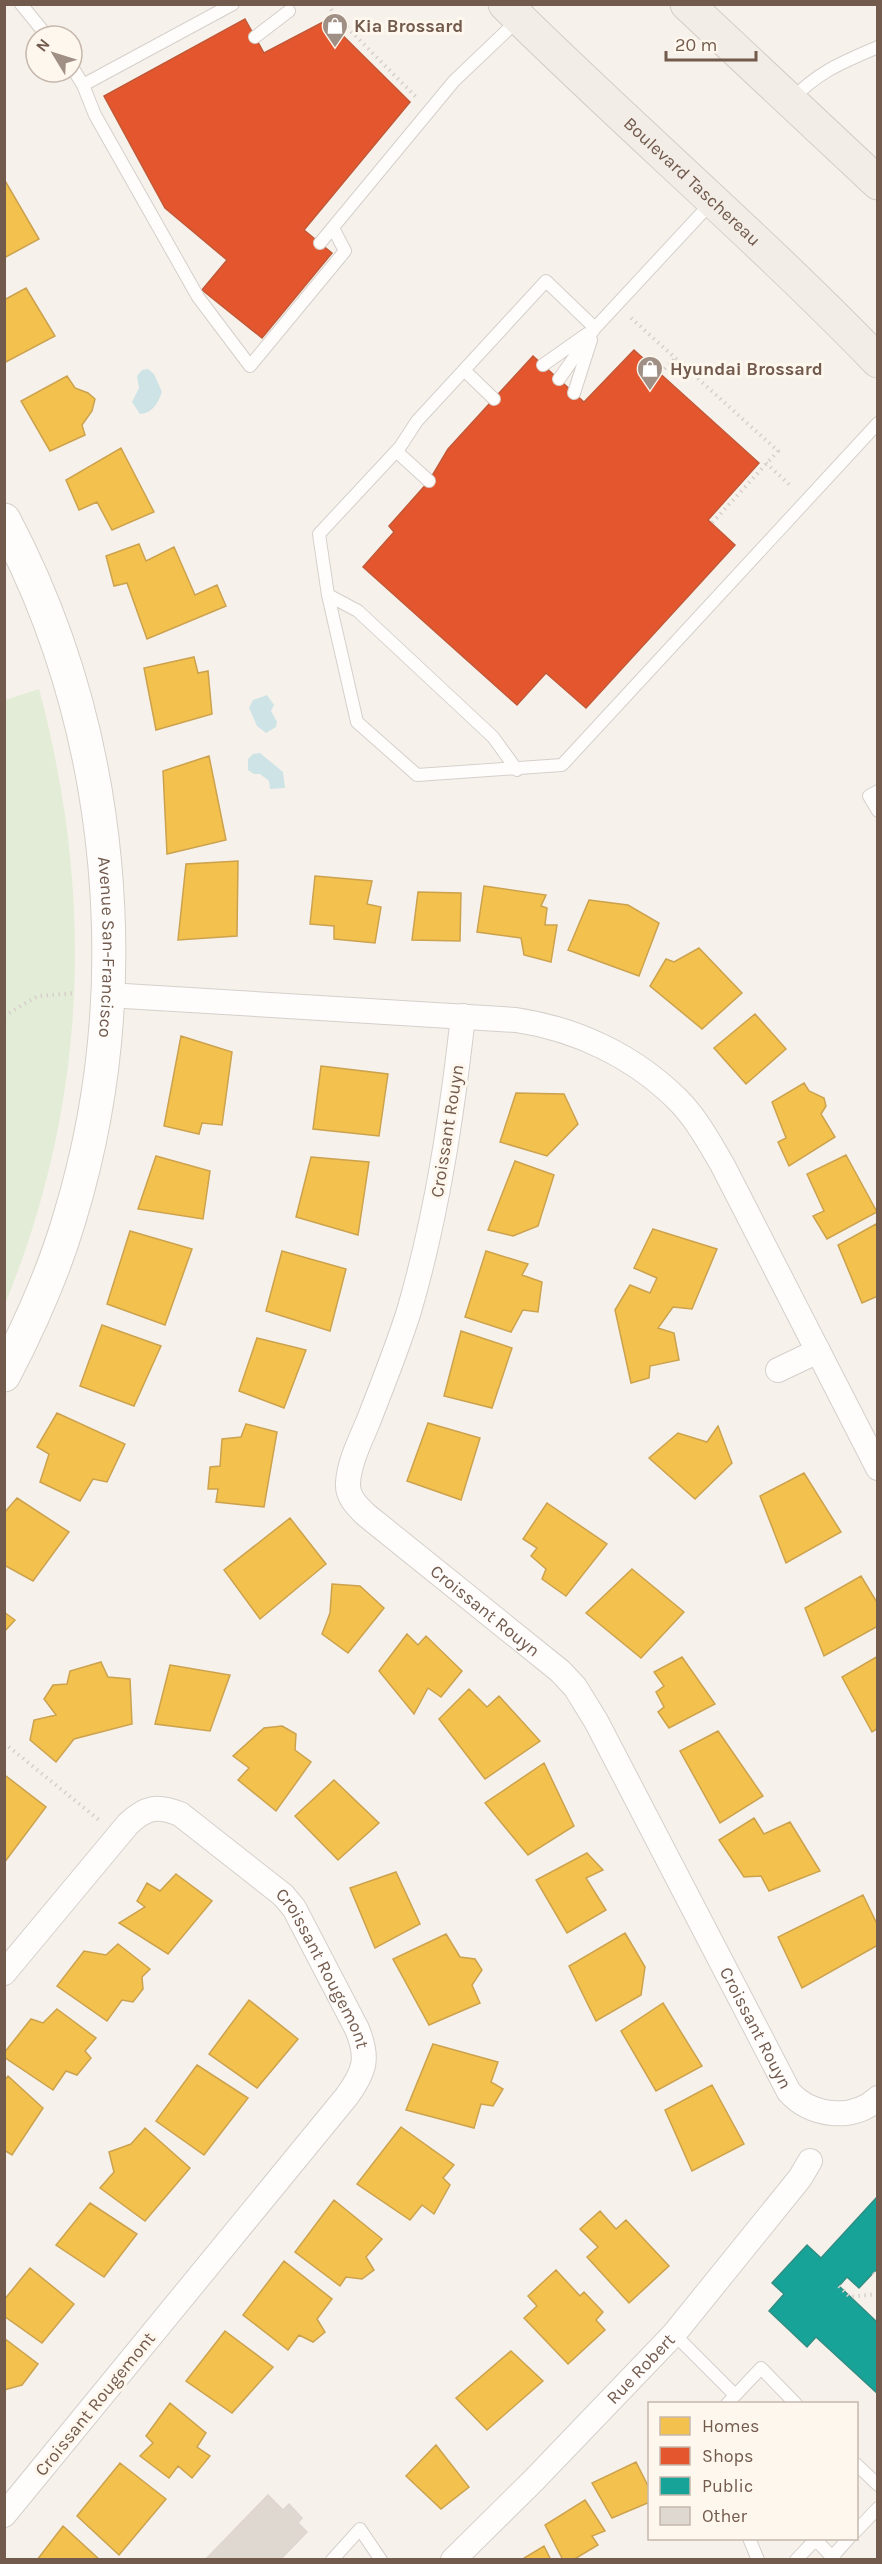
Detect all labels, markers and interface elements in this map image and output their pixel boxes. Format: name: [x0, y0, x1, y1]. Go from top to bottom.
shop icon: Kia Brossard: [320, 11, 350, 49]
place label: Kia Brossard: [354, 15, 463, 37]
north arrow: [24, 24, 84, 84]
scale bar: [666, 24, 756, 62]
text: 20 m: [675, 34, 717, 56]
text: N: [32, 35, 54, 55]
street label: Boulevard Taschereau: [619, 112, 765, 251]
shop icon: Hyundai Brossard: [635, 354, 665, 392]
place label: Hyundai Brossard: [670, 358, 823, 380]
street label: Avenue San-Francisco: [93, 855, 120, 1039]
street label: Croissant Rouyn: [426, 1063, 468, 1199]
street label: Croissant Rouyn: [426, 1560, 545, 1662]
street label: Croissant Rougemont: [272, 1883, 374, 2051]
street label: Croissant Rouyn: [715, 1963, 797, 2093]
street label: Croissant Rougemont: [30, 2327, 160, 2480]
street label: Rue Robert: [602, 2329, 680, 2409]
legend: [648, 2402, 858, 2540]
text: Homes: [702, 2415, 759, 2437]
text: Shops: [702, 2445, 754, 2467]
text: Public: [702, 2475, 753, 2497]
text: Other: [702, 2505, 747, 2527]

